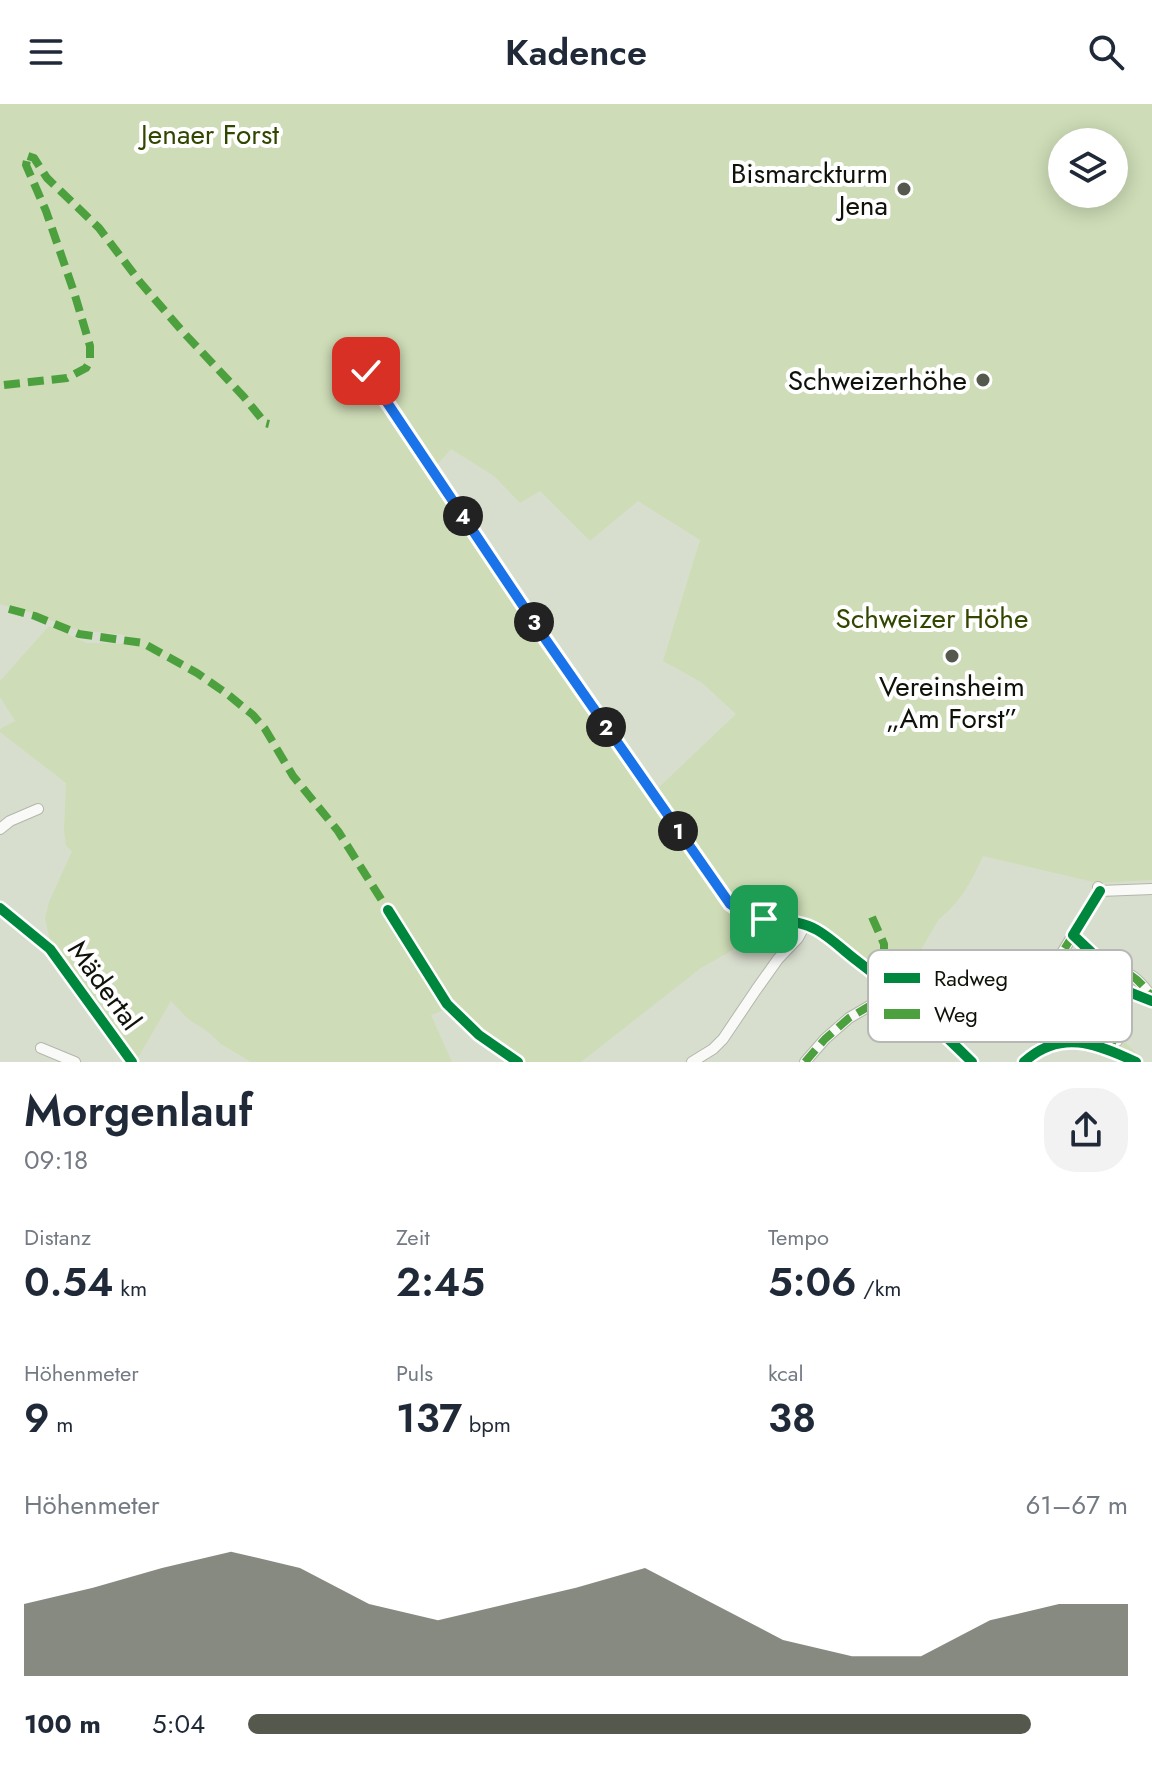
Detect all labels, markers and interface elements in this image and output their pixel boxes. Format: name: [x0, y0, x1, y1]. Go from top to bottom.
text: Kadence: [505, 26, 647, 78]
icon: menu: [24, 30, 68, 74]
icon: search: [1084, 30, 1128, 74]
park label: Jenaer Forst: [137, 114, 279, 155]
map controls: [1048, 128, 1128, 208]
button: layers: [1048, 128, 1128, 208]
place label: Bismarckturm Jena: [731, 153, 888, 226]
marker: Bismarckturm Jena: [895, 180, 913, 198]
pin: [332, 337, 400, 405]
icon: check: [344, 349, 388, 393]
place label: Schweizerhöhe: [788, 360, 967, 401]
marker: Schweizerhöhe: [974, 371, 992, 389]
pin: 4: [443, 496, 483, 536]
text: 4: [455, 500, 471, 532]
park label: Schweizer Höhe: [836, 598, 1028, 639]
pin: 3: [514, 602, 554, 642]
text: 3: [527, 606, 541, 638]
marker: Vereinsheim „Am Forst”: [943, 647, 961, 665]
place label: Vereinsheim „Am Forst”: [879, 666, 1025, 739]
pin: 2: [586, 707, 626, 747]
text: 2: [599, 711, 613, 743]
pin: 1: [658, 811, 698, 851]
text: 1: [672, 815, 684, 847]
pin: [730, 885, 798, 953]
icon: arrive: [742, 897, 786, 941]
street label: Mädertal: [58, 932, 151, 1039]
legend: [868, 950, 1132, 1042]
text: Radweg: [934, 962, 1008, 994]
text: Weg: [934, 998, 978, 1030]
text: Morgenlauf: [24, 1079, 253, 1143]
button: share: [1044, 1088, 1128, 1172]
text: 09:18: [24, 1141, 88, 1179]
text: Distanz: [24, 1221, 91, 1253]
text: Zeit: [396, 1221, 430, 1253]
text: Tempo: [768, 1221, 829, 1253]
text: 0.54: [24, 1253, 114, 1311]
text: 2:45: [396, 1253, 485, 1311]
text: 5:06: [768, 1253, 857, 1311]
text: km: [114, 1272, 147, 1304]
text: /km: [857, 1272, 902, 1304]
text: Höhenmeter: [24, 1357, 139, 1389]
text: Puls: [396, 1357, 433, 1389]
text: kcal: [768, 1357, 804, 1389]
text: 9: [24, 1389, 50, 1447]
text: 137: [396, 1389, 462, 1447]
text: 38: [768, 1389, 816, 1447]
text: m: [50, 1408, 73, 1440]
text: bpm: [462, 1408, 511, 1440]
text: Höhenmeter: [24, 1486, 160, 1524]
text: 61–67 m: [1025, 1486, 1128, 1524]
text: 100 m: [24, 1705, 101, 1743]
text: 5:04: [152, 1705, 205, 1743]

